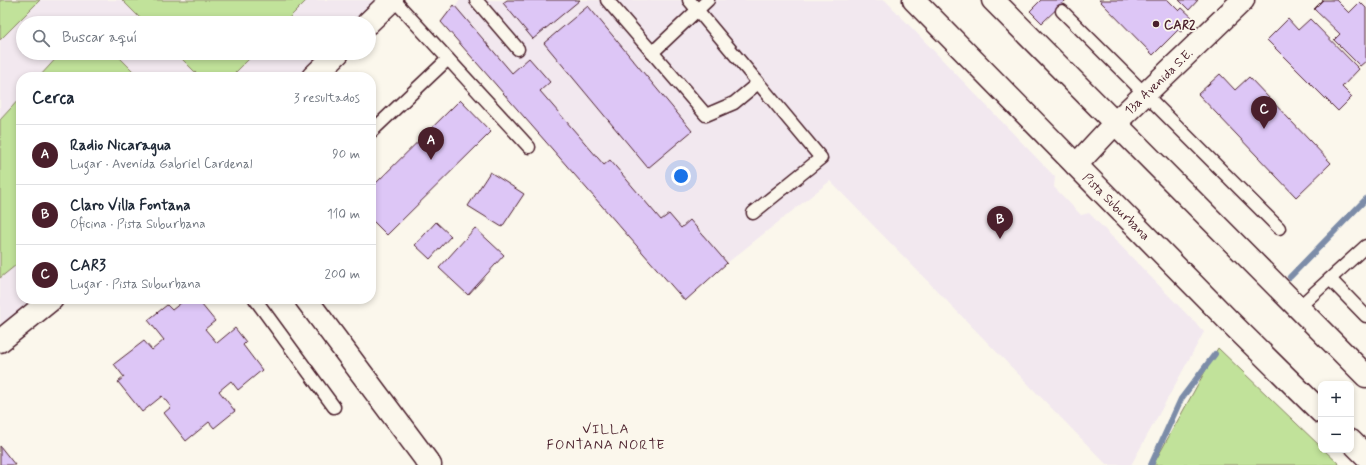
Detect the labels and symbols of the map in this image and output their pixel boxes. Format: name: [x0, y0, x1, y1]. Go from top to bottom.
place label: CAR2: [1164, 17, 1196, 34]
marker: CAR2: [1151, 19, 1161, 29]
street label: 13a Avenida S.E.: [1121, 45, 1197, 119]
pin: C: [1251, 96, 1277, 129]
pin: A: [418, 127, 444, 160]
your location: [671, 166, 691, 186]
street label: Pista Suburbana: [1079, 170, 1153, 244]
pin: B: [987, 206, 1013, 239]
district label: VILLA FONTANA NORTE: [547, 420, 665, 454]

